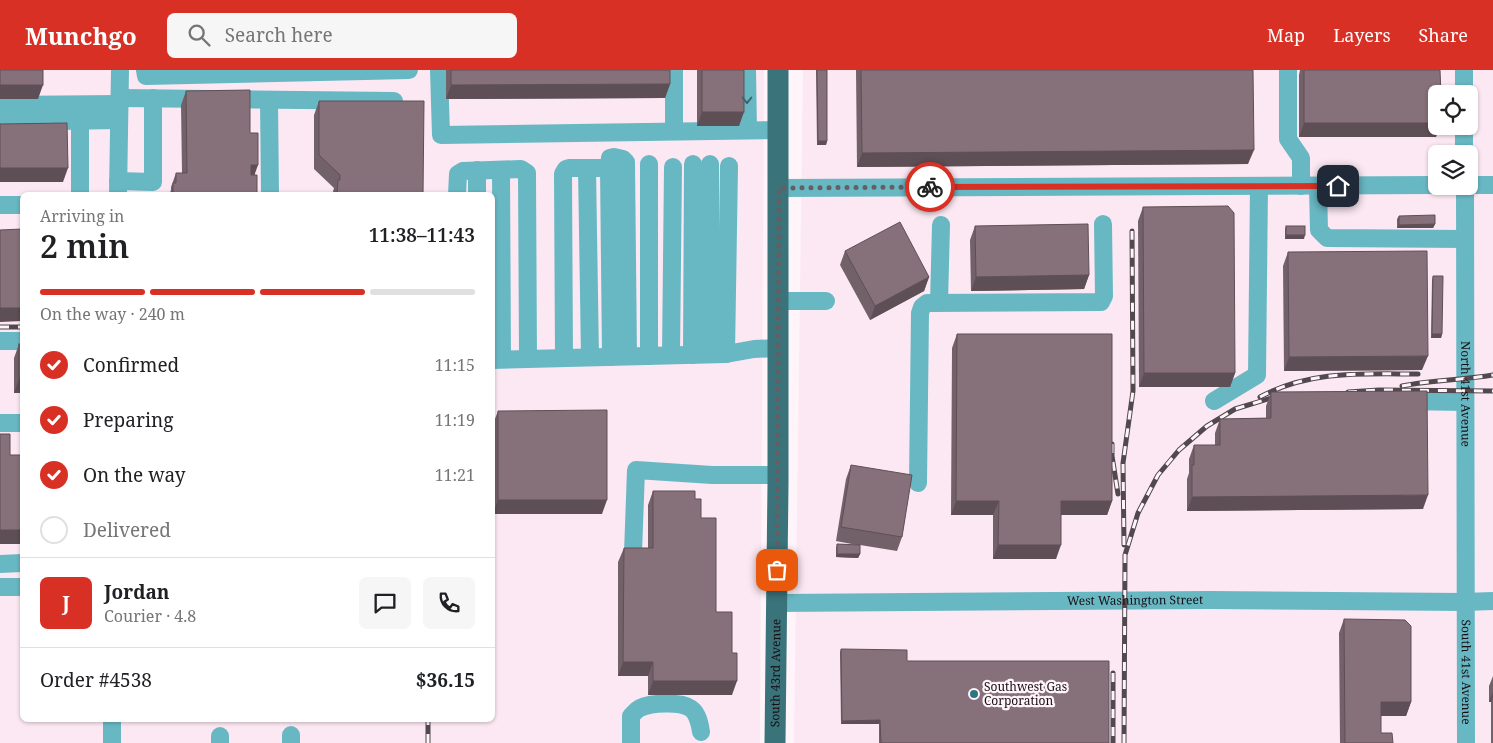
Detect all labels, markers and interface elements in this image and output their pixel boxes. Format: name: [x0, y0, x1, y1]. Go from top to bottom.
search box: [167, 13, 517, 58]
text: Munchgo: [25, 19, 137, 52]
icon: search: [185, 21, 213, 49]
text: Search here: [225, 22, 333, 48]
text: Map: [1267, 23, 1305, 47]
text: Layers: [1333, 23, 1391, 47]
text: Share: [1419, 23, 1468, 47]
map controls: [1428, 85, 1478, 195]
button: locate: [1428, 85, 1478, 135]
one-way arrow: [742, 96, 752, 104]
button: layers: [1428, 145, 1478, 195]
courier: [905, 162, 955, 212]
pin: [1317, 165, 1359, 207]
icon: home: [1324, 172, 1352, 200]
icon: bike: [916, 173, 944, 201]
text: Arriving in: [40, 205, 124, 227]
text: 11:38–11:43: [369, 222, 475, 248]
text: 2 min: [40, 224, 129, 267]
text: On the way · 240 m: [40, 303, 185, 325]
street label: North 41st Avenue: [1457, 341, 1474, 447]
icon: check: [40, 351, 68, 379]
text: Confirmed: [83, 352, 179, 378]
text: 11:15: [435, 354, 475, 376]
icon: check: [40, 406, 68, 434]
text: Preparing: [83, 407, 173, 433]
text: 11:19: [435, 409, 475, 431]
icon: check: [40, 461, 68, 489]
text: On the way: [83, 462, 186, 488]
text: 11:21: [435, 464, 475, 486]
text: Delivered: [83, 517, 171, 543]
pin: [756, 549, 798, 591]
icon: bag: [763, 556, 791, 584]
button: chat: [359, 577, 411, 629]
button: phone: [423, 577, 475, 629]
text: Jordan: [104, 579, 170, 605]
text: J: [62, 590, 70, 616]
street label: West Washington Street: [1067, 591, 1203, 609]
text: Courier · 4.8: [104, 605, 196, 627]
street label: South 43rd Avenue: [766, 619, 784, 727]
street label: South 41st Avenue: [1458, 619, 1475, 725]
text: Order #4538: [40, 667, 152, 693]
text: $36.15: [416, 667, 475, 693]
place label: Southwest Gas Corporation: [984, 678, 1067, 709]
marker: Southwest Gas Corporation: [968, 688, 980, 700]

